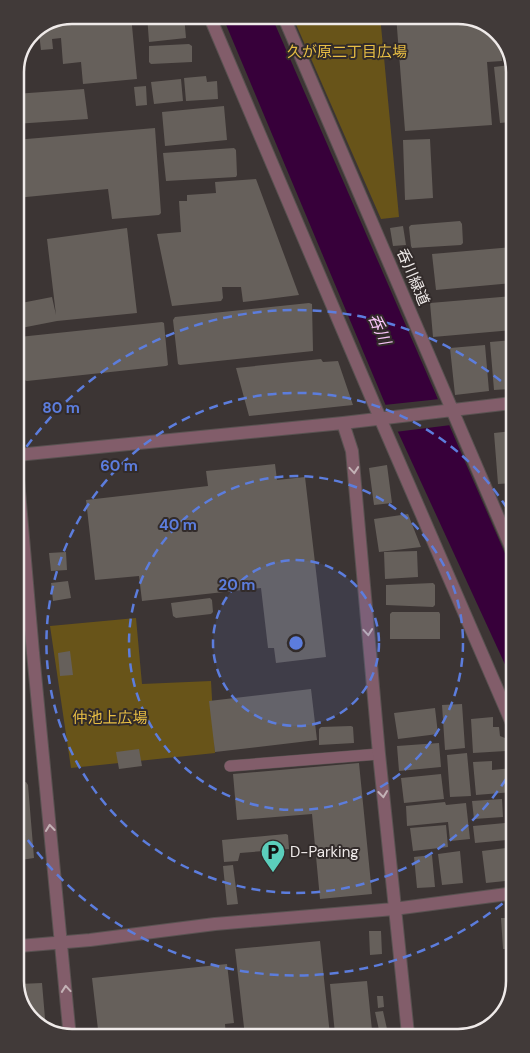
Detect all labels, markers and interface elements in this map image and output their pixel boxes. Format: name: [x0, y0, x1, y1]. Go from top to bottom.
park label: 久が原二丁目広場: [287, 42, 407, 62]
street label: 呑川緑道: [392, 245, 434, 309]
water label: 呑川: [364, 310, 396, 350]
text: 80 m: [42, 398, 80, 418]
text: 60 m: [100, 456, 138, 476]
one-way arrow: [348, 467, 359, 475]
text: 40 m: [159, 515, 197, 535]
text: 20 m: [219, 575, 255, 595]
one-way arrow: [363, 628, 374, 636]
centre of rings: [287, 634, 305, 652]
park label: 仲池上広場: [72, 708, 148, 728]
one-way arrow: [377, 790, 388, 798]
one-way arrow: [45, 823, 56, 831]
parking icon: D-Parking: [260, 839, 286, 873]
place label: D-Parking: [290, 842, 359, 862]
one-way arrow: [60, 985, 71, 993]

